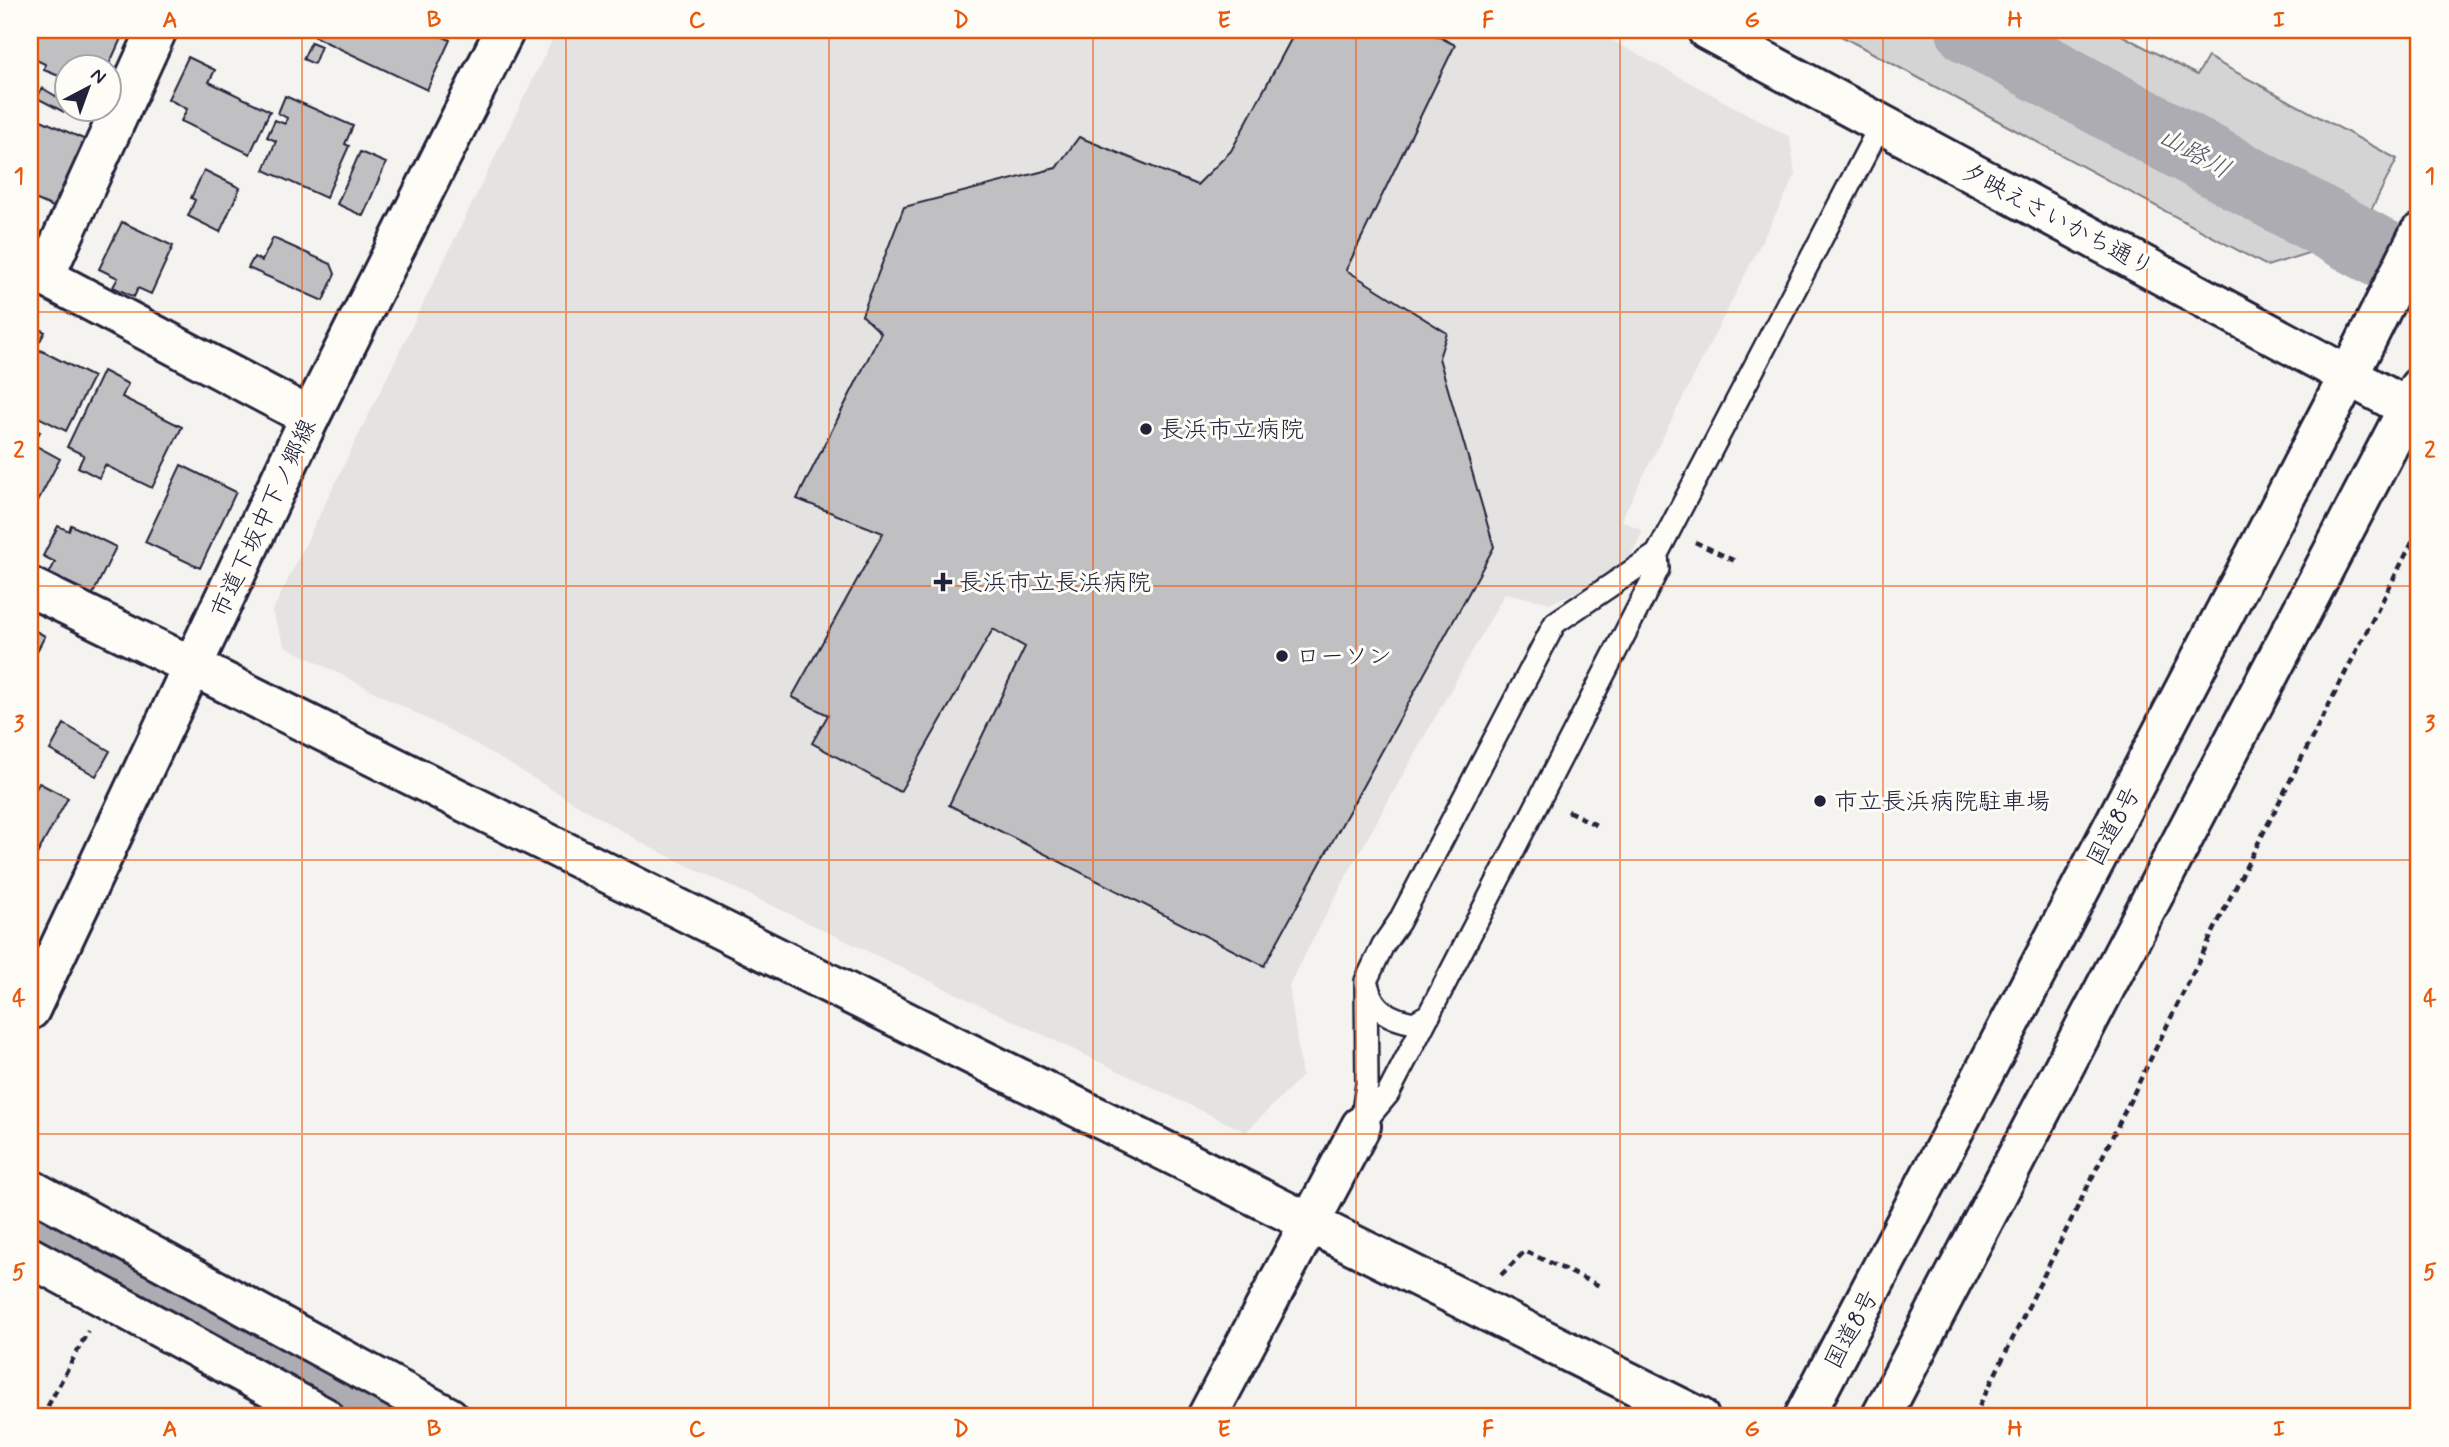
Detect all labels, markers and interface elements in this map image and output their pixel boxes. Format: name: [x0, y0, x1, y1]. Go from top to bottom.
text: A: [162, 6, 178, 36]
text: B: [427, 6, 442, 36]
text: C: [689, 6, 706, 36]
text: D: [953, 6, 969, 36]
text: E: [1217, 6, 1231, 36]
text: F: [1482, 6, 1494, 36]
text: G: [1744, 6, 1760, 36]
text: H: [2007, 6, 2023, 36]
text: I: [2273, 6, 2285, 36]
north arrow: [52, 52, 122, 122]
text: N: [85, 63, 111, 90]
water label: 山路川: [2152, 120, 2236, 188]
street label: 夕映えさいかち通り: [1956, 156, 2159, 284]
text: 1: [14, 162, 24, 192]
text: 1: [2425, 162, 2435, 192]
street label: 市道下坂中下ノ郷線: [205, 414, 324, 623]
place label: 長浜市立病院: [1160, 415, 1304, 446]
marker: 長浜市立病院: [1138, 421, 1154, 437]
text: 2: [13, 436, 25, 466]
text: 2: [2424, 436, 2436, 466]
place label: 長浜市立長浜病院: [959, 568, 1151, 599]
marker: 長浜市立長浜病院: [933, 572, 953, 592]
place label: ローソン: [1296, 642, 1392, 673]
marker: ローソン: [1274, 648, 1290, 664]
text: 3: [14, 710, 25, 740]
text: 3: [2425, 710, 2436, 740]
street label: 国道8号: [2081, 782, 2148, 872]
place label: 市立長浜病院駐車場: [1834, 787, 2050, 818]
marker: 市立長浜病院駐車場: [1812, 793, 1828, 809]
text: 4: [12, 984, 26, 1014]
text: 4: [2423, 984, 2437, 1014]
text: 5: [12, 1258, 26, 1288]
text: 5: [2423, 1258, 2437, 1288]
street label: 国道8号: [1819, 1285, 1886, 1375]
text: A: [162, 1415, 178, 1445]
text: B: [427, 1415, 442, 1445]
text: C: [689, 1415, 706, 1445]
text: D: [953, 1415, 969, 1445]
text: E: [1217, 1415, 1231, 1445]
text: F: [1482, 1415, 1494, 1445]
text: G: [1744, 1415, 1760, 1445]
text: H: [2007, 1415, 2023, 1445]
text: I: [2273, 1415, 2285, 1445]

